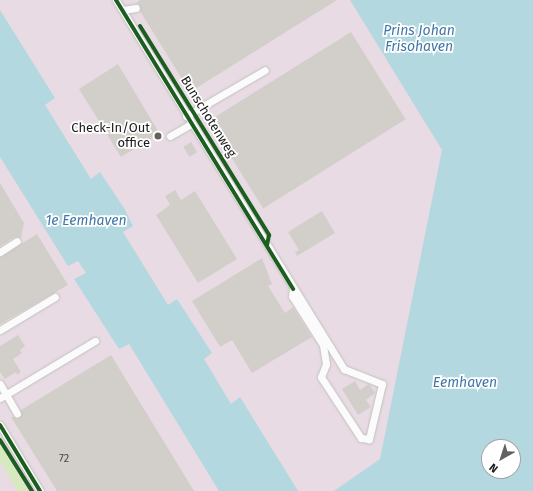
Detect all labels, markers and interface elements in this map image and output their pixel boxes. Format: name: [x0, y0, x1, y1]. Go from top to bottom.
water label: Prins Johan Frisohaven: [383, 23, 455, 56]
street label: Bunschotenweg: [177, 73, 239, 161]
place label: Check-In/Out office: [71, 121, 150, 152]
marker: Check-In/Out office: [153, 131, 163, 141]
water label: 1e Eemhaven: [45, 213, 127, 229]
water label: Eemhaven: [433, 375, 497, 391]
north arrow: [481, 439, 521, 479]
house number: 72: [59, 452, 69, 466]
text: N: [487, 461, 501, 475]

